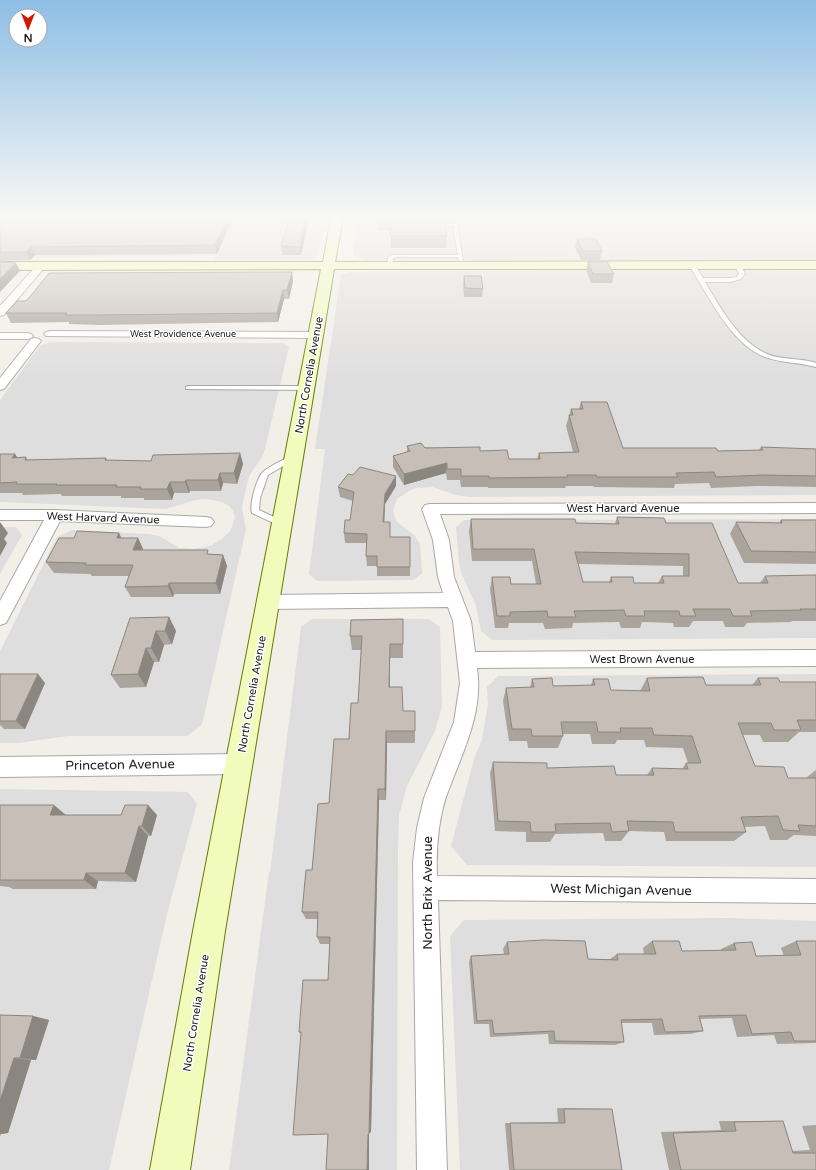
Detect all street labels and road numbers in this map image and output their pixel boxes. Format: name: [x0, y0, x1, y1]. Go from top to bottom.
street label: North Cornelia Avenue: [292, 316, 326, 434]
street label: West Providence Avenue: [130, 329, 236, 340]
street label: West Harvard Avenue: [566, 502, 680, 515]
street label: West Harvard Avenue: [46, 510, 160, 526]
street label: North Cornelia Avenue: [235, 635, 269, 753]
street label: West Brown Avenue: [590, 653, 695, 666]
street label: Princeton Avenue: [65, 756, 175, 774]
street label: North Brix Avenue: [420, 836, 436, 950]
street label: West Michigan Avenue: [550, 881, 692, 899]
street label: North Cornelia Avenue: [180, 953, 212, 1073]

